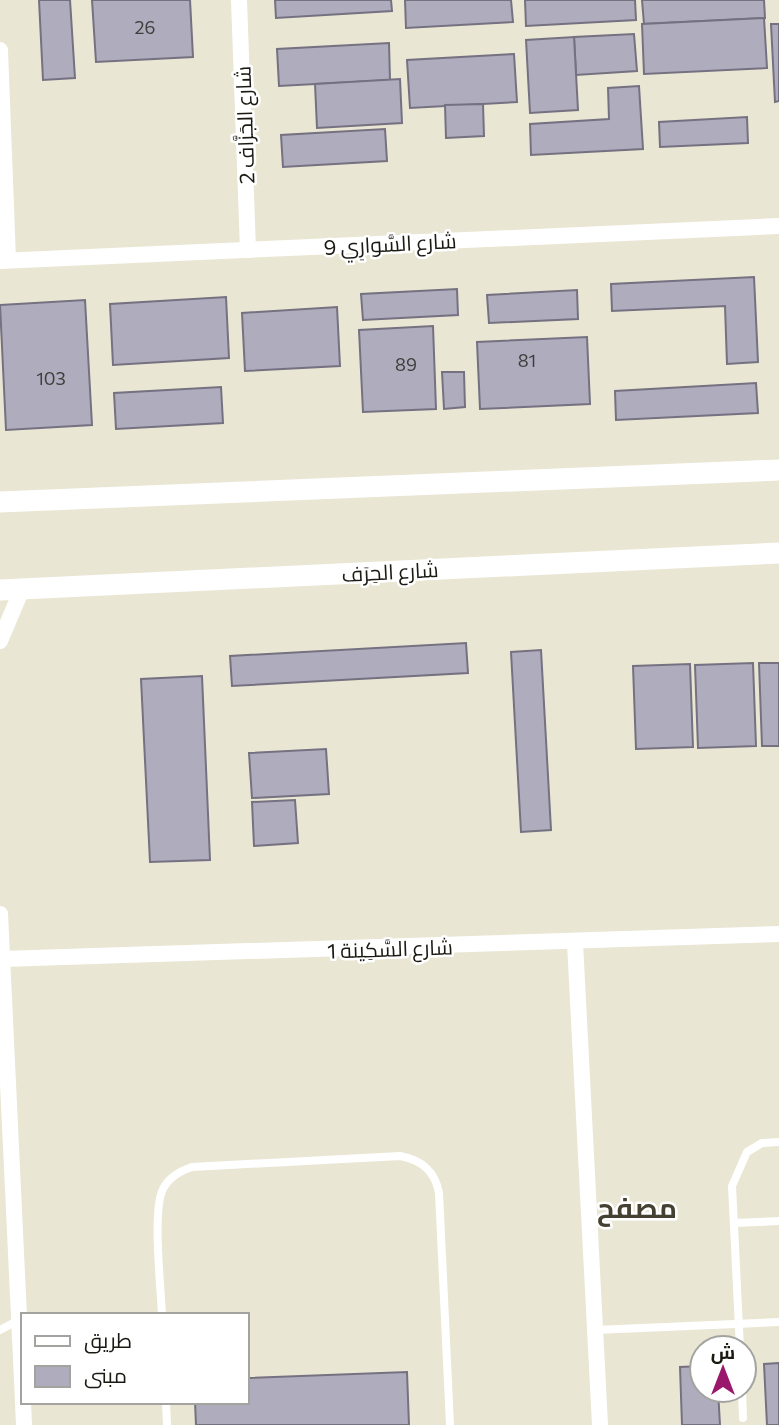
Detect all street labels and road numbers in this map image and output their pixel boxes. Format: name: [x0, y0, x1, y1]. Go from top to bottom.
street label: شارع الجَزَّاف 2: [229, 65, 262, 184]
street label: شارع السَّوارِي 9: [323, 227, 457, 264]
street label: شارع الحِرَف: [341, 556, 439, 589]
street label: شارع السَّكِينة 1: [327, 933, 453, 966]

